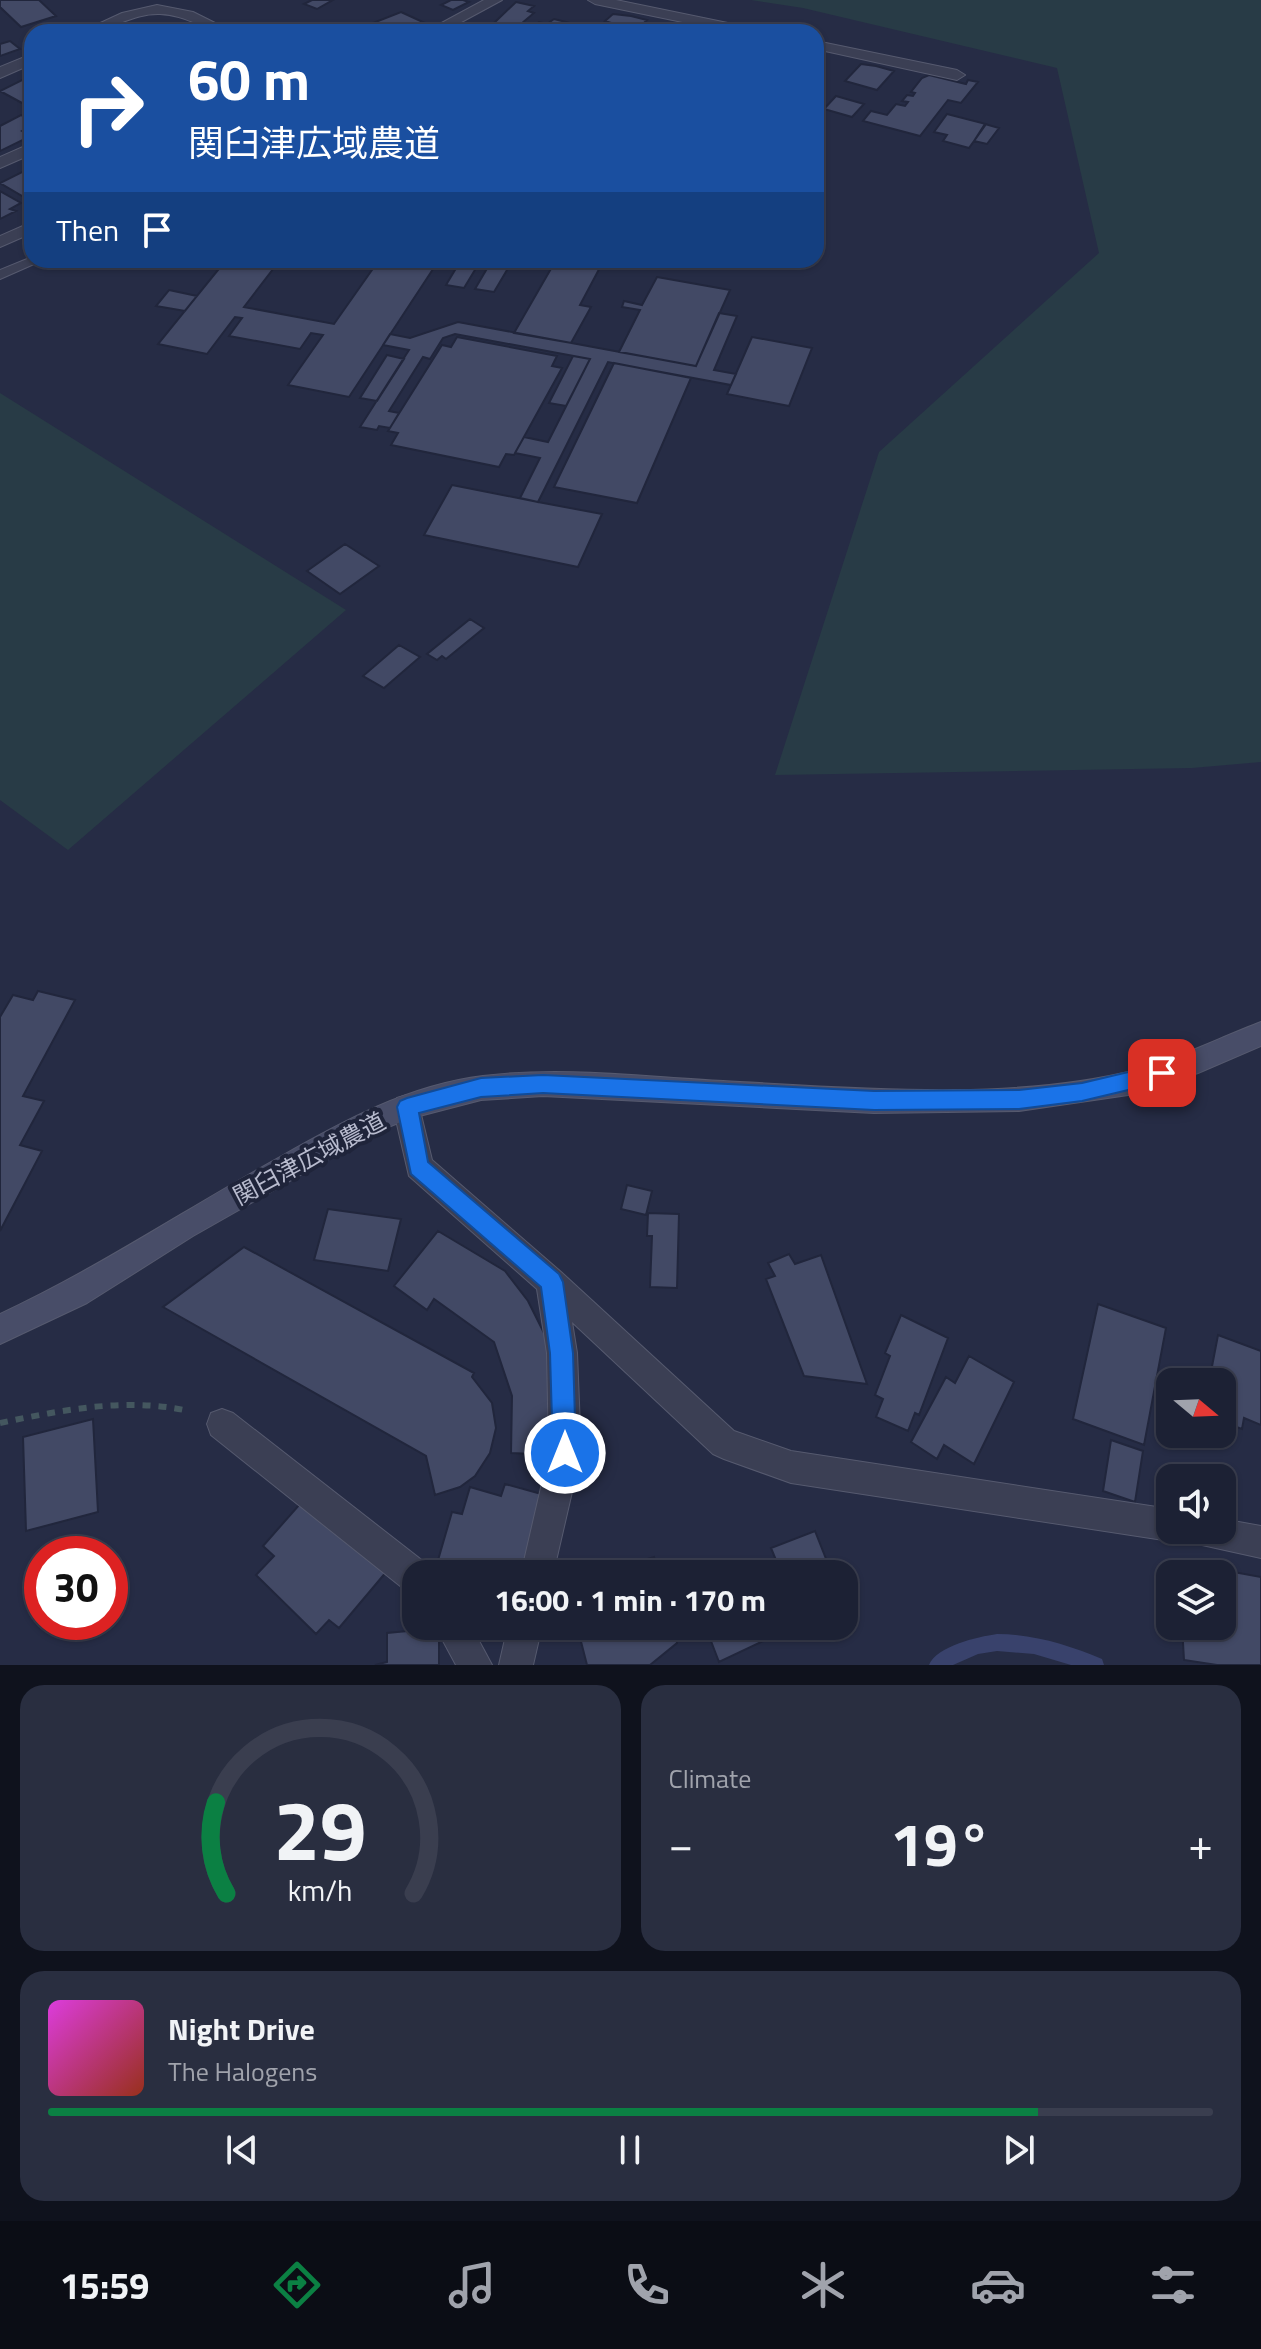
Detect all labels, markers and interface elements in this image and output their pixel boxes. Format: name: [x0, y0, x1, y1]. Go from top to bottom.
text: 60 m: [188, 37, 310, 122]
icon: right: [56, 56, 160, 160]
text: 関臼津広域農道: [188, 115, 440, 170]
text: Then: [56, 207, 119, 253]
icon: arrive: [135, 208, 179, 252]
pin: [1128, 1039, 1196, 1107]
icon: arrive: [1140, 1051, 1184, 1095]
street label: 関臼津広域農道: [226, 1103, 392, 1213]
north arrow: [1156, 1368, 1236, 1448]
map controls: [1156, 1368, 1236, 1640]
position arrow: [523, 1411, 607, 1495]
button: sound: [1156, 1464, 1236, 1544]
speed limit sign: 30: [24, 1536, 128, 1640]
button: layers: [1156, 1560, 1236, 1640]
text: 16:00 · 1 min · 170 m: [494, 1577, 766, 1623]
text: Climate: [669, 1759, 751, 1798]
text: 29: [274, 1766, 367, 1892]
text: 19°: [890, 1798, 991, 1889]
text: −: [669, 1810, 693, 1877]
text: +: [1188, 1810, 1213, 1877]
text: km/h: [288, 1869, 353, 1912]
text: Night Drive: [168, 2006, 315, 2052]
text: The Halogens: [168, 2052, 317, 2091]
icon: previous: [220, 2128, 264, 2172]
icon: pause: [608, 2128, 652, 2172]
icon: next: [997, 2128, 1041, 2172]
icon: directions: [269, 2257, 325, 2313]
icon: music: [444, 2257, 500, 2313]
icon: phone: [619, 2257, 675, 2313]
icon: climate: [795, 2257, 851, 2313]
icon: car: [970, 2257, 1026, 2313]
icon: filters: [1145, 2257, 1201, 2313]
text: 15:59: [60, 2258, 150, 2313]

